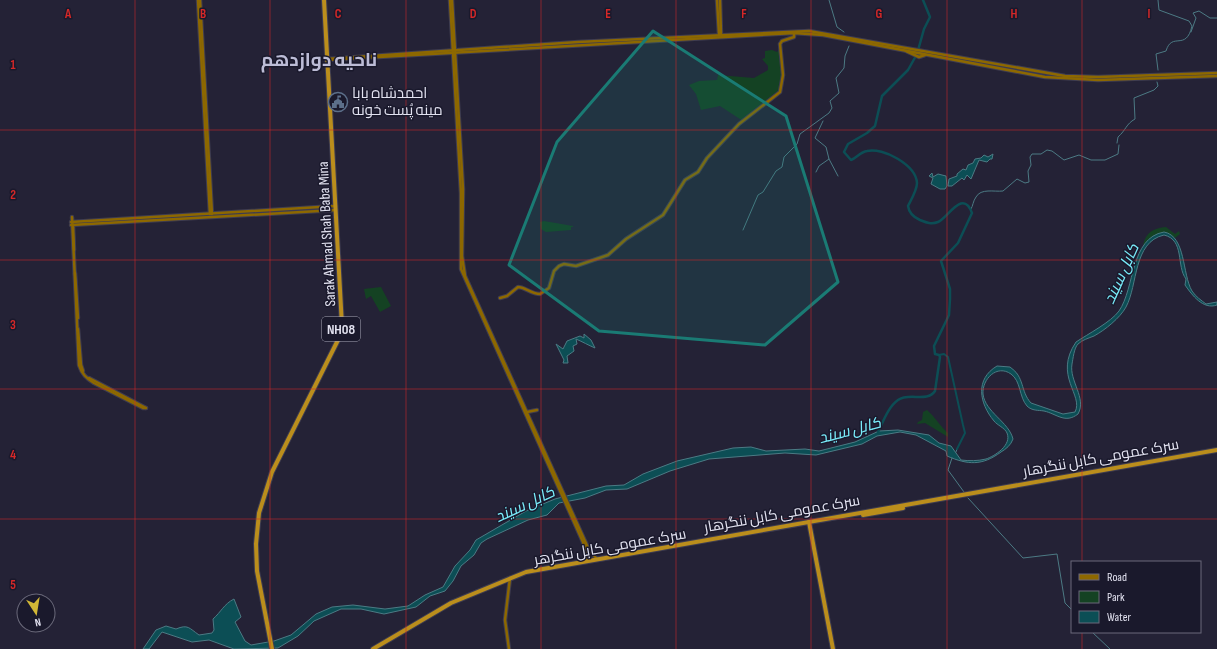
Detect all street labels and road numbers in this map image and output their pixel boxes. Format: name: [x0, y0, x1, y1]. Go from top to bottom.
street label: Sarak Ahmad Shah Baba Mina: [314, 161, 340, 307]
road number: NH08: [322, 317, 360, 341]
street label: سرک عمومی کابل ننگرهار: [1020, 435, 1181, 481]
street label: سرک عمومی کابل ننگرهار: [701, 491, 862, 537]
street label: سرک عمومی کابل ننگرهر: [531, 524, 688, 570]

